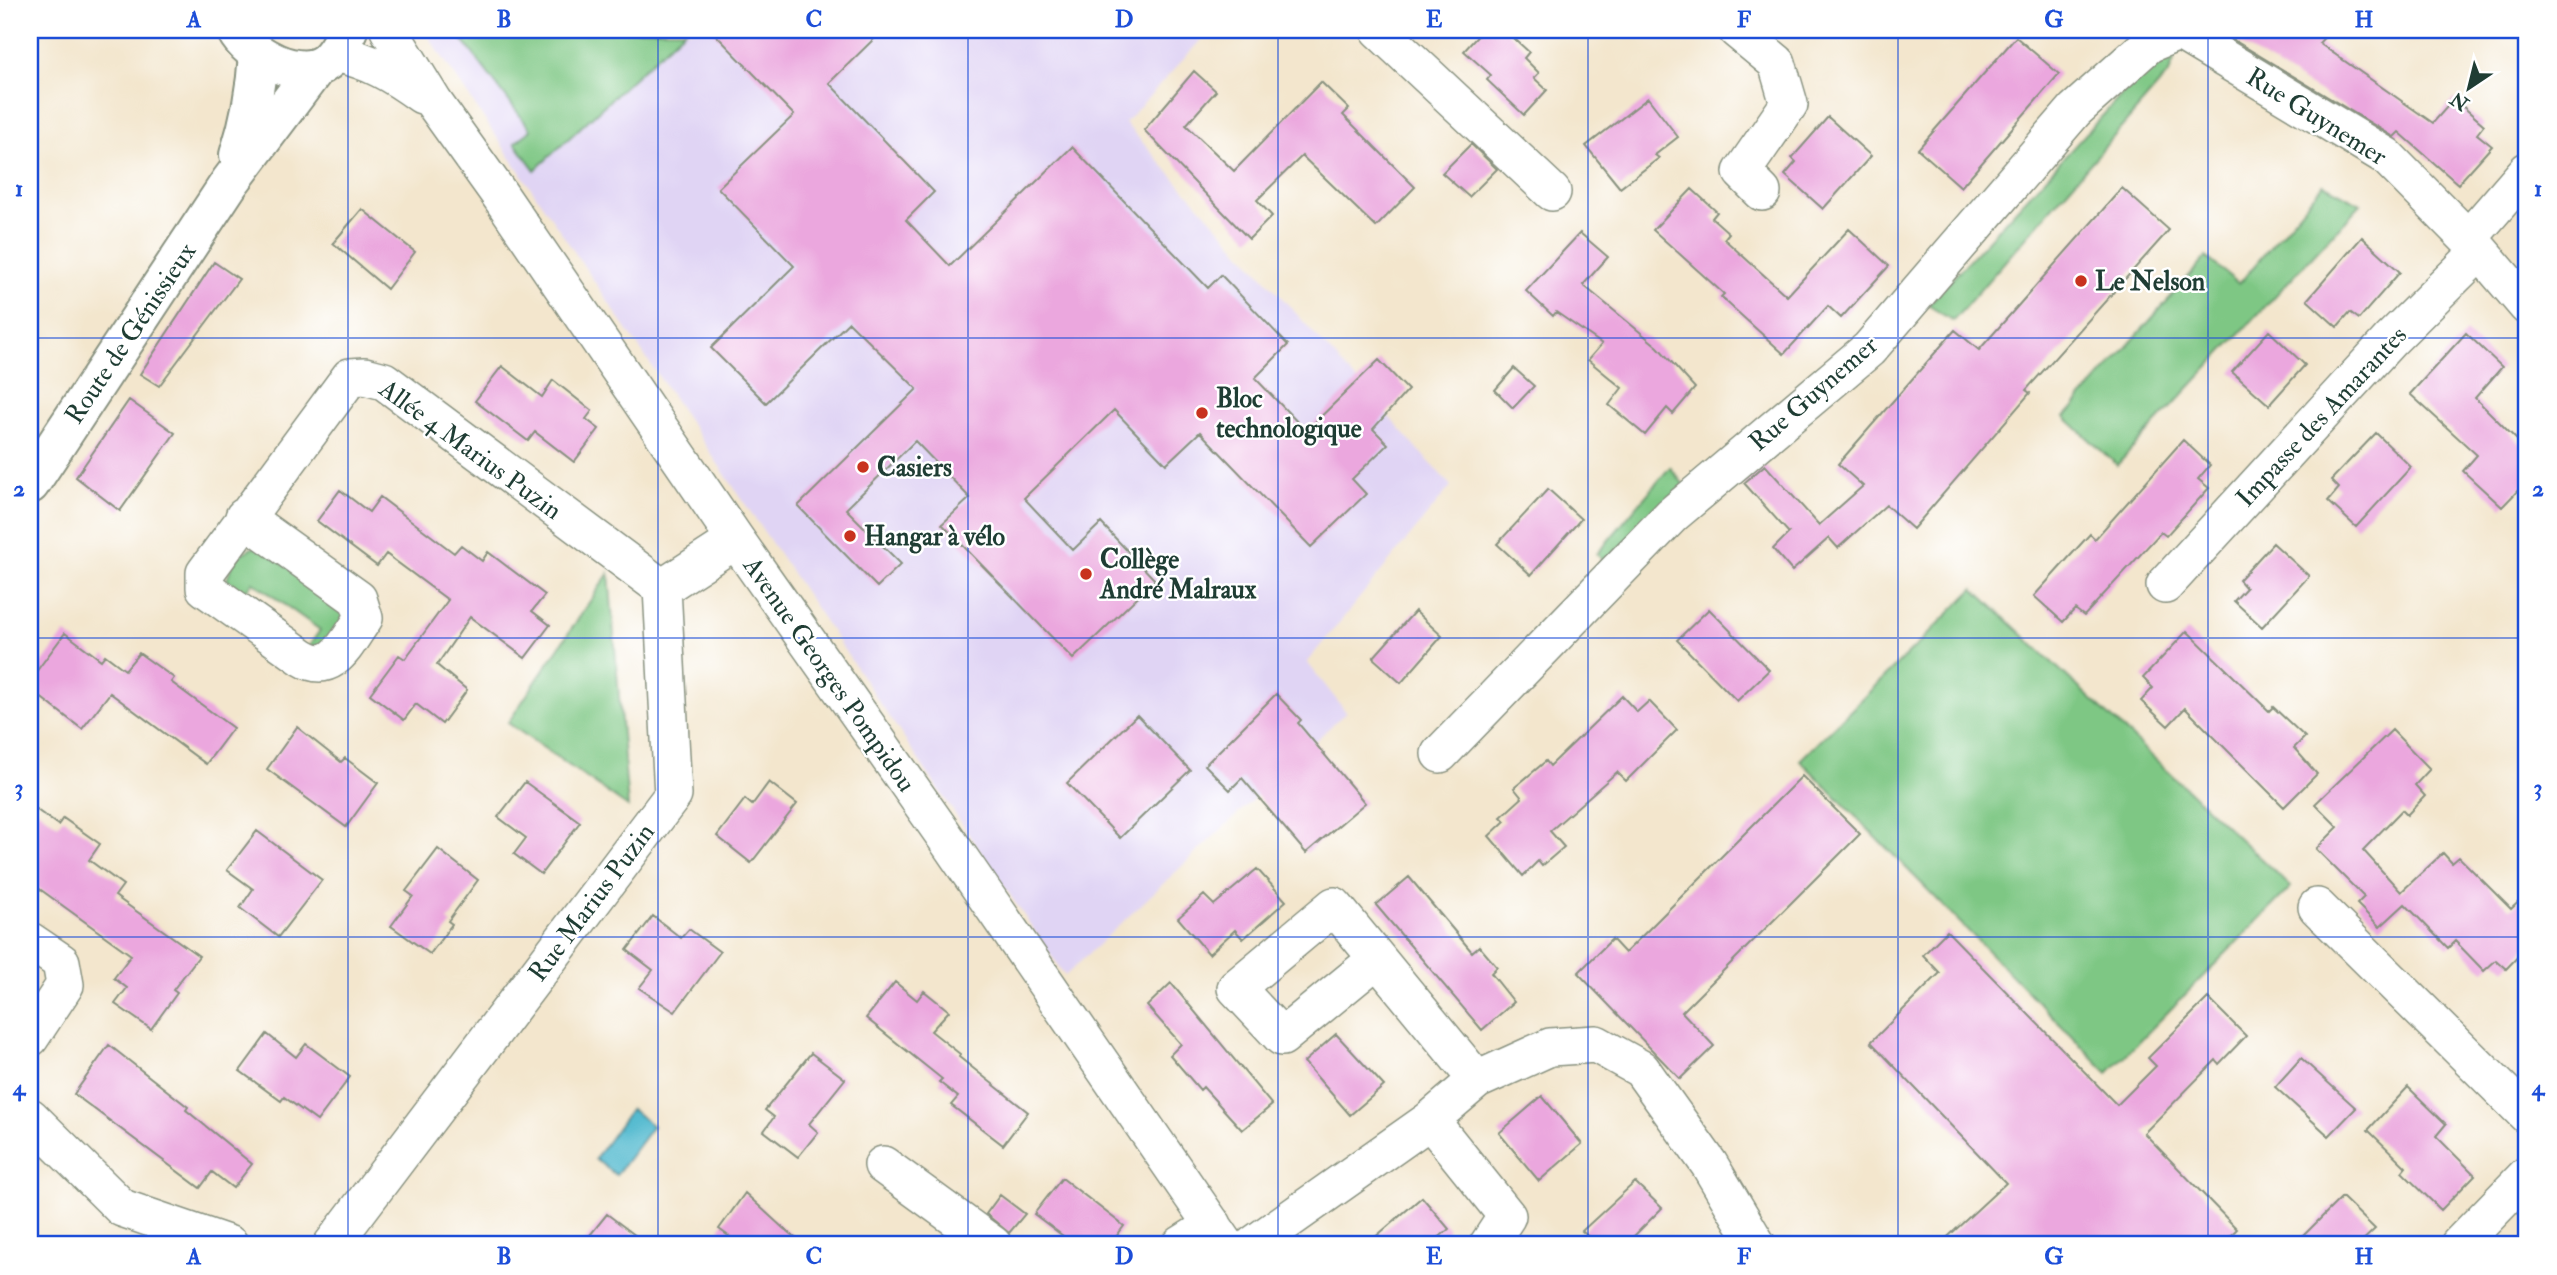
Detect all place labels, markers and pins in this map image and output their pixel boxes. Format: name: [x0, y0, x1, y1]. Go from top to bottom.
place label: Le Nelson: [2095, 266, 2206, 298]
marker: Le Nelson: [2073, 273, 2089, 289]
place label: Bloc technologique: [1216, 383, 1362, 446]
marker: Bloc technologique: [1194, 405, 1210, 421]
place label: Casiers: [877, 452, 952, 484]
marker: Casiers: [855, 459, 871, 475]
place label: Hangar à vélo: [864, 521, 1006, 554]
marker: Hangar à vélo: [842, 528, 858, 544]
place label: Collège André Malraux: [1099, 544, 1257, 606]
marker: Collège André Malraux: [1078, 566, 1094, 582]

